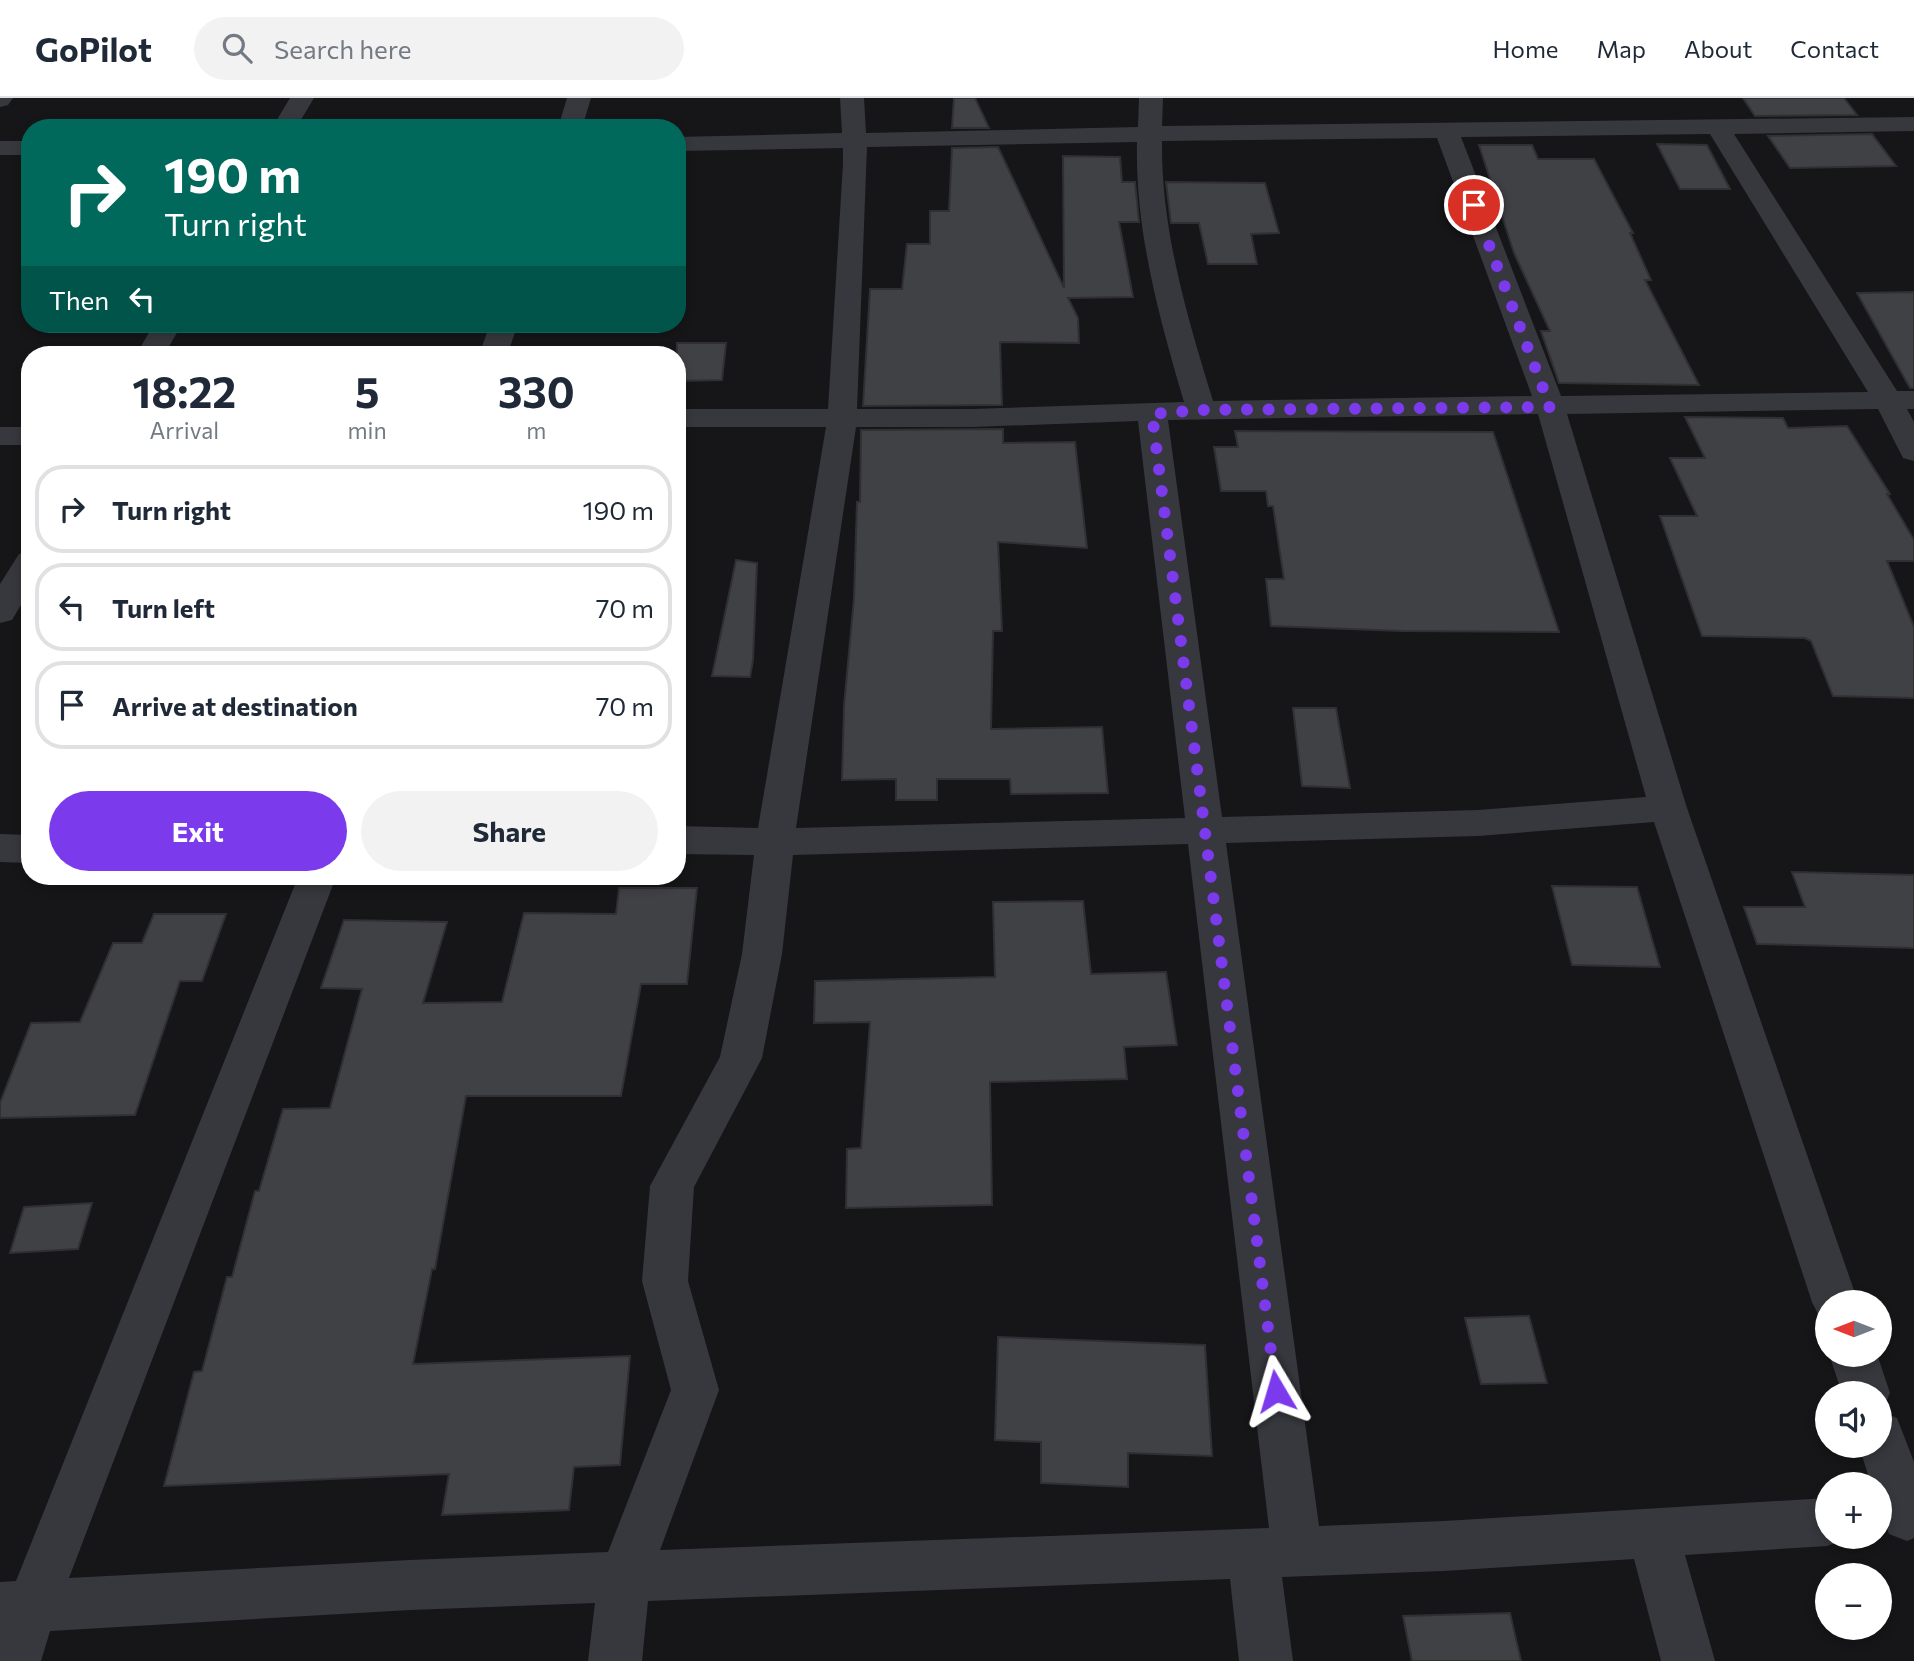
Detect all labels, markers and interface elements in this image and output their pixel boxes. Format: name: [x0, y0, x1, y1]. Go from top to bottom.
search box: [194, 17, 684, 80]
text: GoPilot: [35, 28, 152, 69]
icon: search: [218, 29, 256, 67]
text: Search here: [274, 33, 411, 64]
text: Home: [1493, 34, 1559, 63]
text: Map: [1597, 34, 1646, 63]
text: About: [1684, 34, 1752, 63]
text: Contact: [1790, 34, 1879, 63]
text: 190 m: [164, 143, 301, 203]
icon: right: [49, 147, 140, 238]
pin: [1444, 175, 1504, 235]
icon: arrive: [1455, 186, 1493, 224]
text: Turn right: [164, 203, 307, 243]
icon: left: [123, 280, 161, 318]
text: Then: [49, 284, 109, 315]
text: 18:22: [132, 365, 236, 417]
text: 5: [355, 365, 379, 417]
text: 330: [498, 365, 575, 417]
text: Arrival: [149, 416, 219, 444]
text: min: [348, 416, 387, 444]
text: m: [526, 416, 546, 444]
icon: right: [53, 490, 91, 528]
text: Turn right: [112, 494, 231, 525]
text: 190 m: [582, 494, 654, 525]
icon: left: [53, 588, 91, 626]
text: Turn left: [112, 592, 215, 623]
text: 70 m: [596, 592, 654, 623]
icon: arrive: [53, 686, 91, 724]
text: Arrive at destination: [112, 690, 358, 721]
text: 70 m: [596, 690, 654, 721]
button: Exit: [49, 791, 347, 871]
button: Share: [361, 791, 658, 871]
north arrow: [1815, 1290, 1892, 1367]
map controls: [1815, 1290, 1892, 1640]
position arrow: [1239, 1354, 1313, 1428]
button: sound: [1815, 1381, 1892, 1458]
button: +: [1815, 1472, 1892, 1549]
button: −: [1815, 1563, 1892, 1640]

